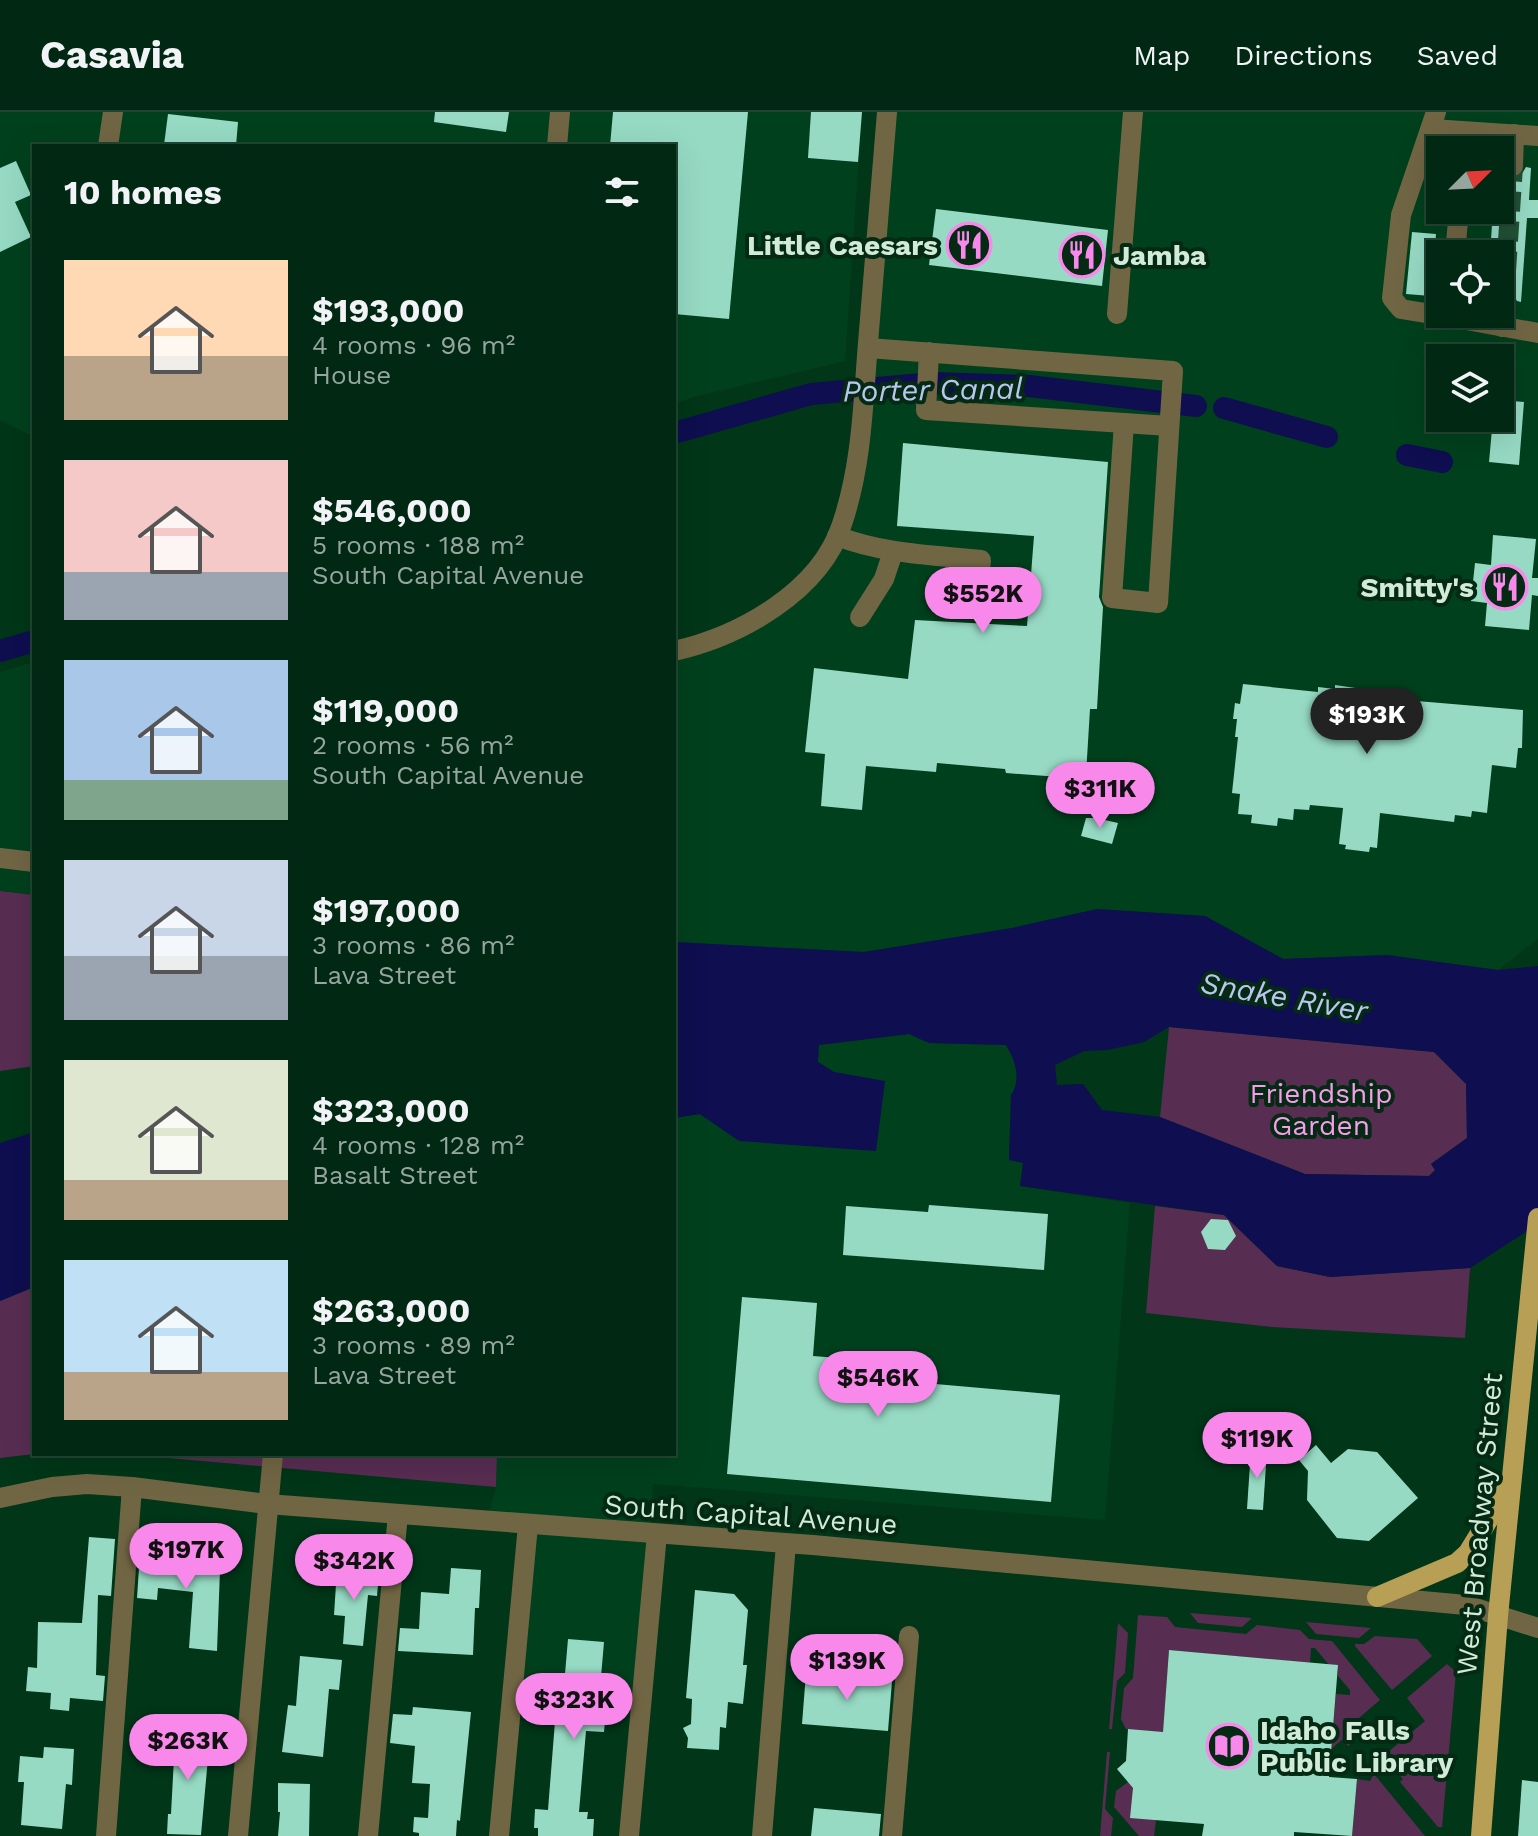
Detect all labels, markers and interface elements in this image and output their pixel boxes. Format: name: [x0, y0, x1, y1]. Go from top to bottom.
text: Casavia: [40, 33, 184, 77]
text: Map: [1133, 39, 1190, 72]
text: Directions: [1234, 39, 1373, 72]
text: Saved: [1417, 39, 1498, 72]
north arrow: [1426, 136, 1514, 224]
map controls: [1426, 136, 1514, 432]
icon: filters: [600, 170, 644, 214]
text: 10 homes: [64, 172, 222, 212]
restaurant icon: Little Caesars: [945, 221, 993, 269]
place label: Little Caesars: [747, 229, 938, 262]
restaurant icon: Jamba: [1058, 231, 1106, 279]
place label: Jamba: [1113, 239, 1207, 272]
button: locate: [1426, 240, 1514, 328]
text: $193,000: [312, 290, 465, 330]
icon: home: [128, 292, 224, 388]
text: 4 rooms · 96 m²: [312, 330, 515, 360]
button: layers: [1426, 344, 1514, 432]
text: House: [312, 360, 391, 390]
water label: Porter Canal: [842, 370, 1024, 409]
text: $546,000: [312, 490, 472, 530]
icon: home: [128, 492, 224, 588]
text: 5 rooms · 188 m²: [312, 530, 524, 560]
text: South Capital Avenue: [312, 560, 584, 590]
restaurant icon: Smitty's: [1481, 563, 1529, 611]
pin: $552K: [927, 567, 1039, 635]
place label: Smitty's: [1361, 571, 1474, 604]
text: $552K: [943, 578, 1023, 608]
pin: $193K: [1311, 688, 1423, 756]
text: $119,000: [312, 690, 459, 730]
icon: home: [128, 692, 224, 788]
text: $193K: [1328, 699, 1406, 729]
text: 2 rooms · 56 m²: [312, 730, 514, 760]
text: South Capital Avenue: [312, 760, 584, 790]
pin: $311K: [1044, 762, 1156, 830]
text: $311K: [1064, 773, 1136, 803]
text: $197,000: [312, 890, 460, 930]
icon: home: [128, 892, 224, 988]
text: 3 rooms · 86 m²: [312, 930, 514, 960]
text: Lava Street: [312, 960, 456, 990]
water label: Snake River: [1198, 965, 1372, 1029]
park label: Friendship Garden: [1250, 1077, 1392, 1142]
text: $323,000: [312, 1090, 470, 1130]
icon: home: [128, 1092, 224, 1188]
text: 4 rooms · 128 m²: [312, 1130, 524, 1160]
text: Basalt Street: [312, 1160, 478, 1190]
text: $263,000: [312, 1290, 470, 1330]
icon: home: [128, 1292, 224, 1388]
text: 3 rooms · 89 m²: [312, 1330, 515, 1360]
pin: $546K: [822, 1351, 934, 1419]
text: Lava Street: [312, 1360, 456, 1390]
text: $546K: [837, 1362, 919, 1392]
street label: West Broadway Street: [1450, 1371, 1509, 1677]
pin: $119K: [1201, 1412, 1313, 1480]
text: $119K: [1220, 1423, 1294, 1453]
street label: South Capital Avenue: [603, 1488, 898, 1541]
pin: $197K: [130, 1523, 242, 1591]
text: $197K: [147, 1534, 225, 1564]
pin: $342K: [298, 1534, 410, 1602]
text: $342K: [313, 1545, 395, 1575]
pin: $139K: [791, 1634, 903, 1702]
text: $139K: [808, 1645, 886, 1675]
pin: $323K: [518, 1673, 630, 1741]
text: $323K: [533, 1684, 615, 1714]
pin: $263K: [132, 1714, 244, 1782]
place label: Idaho Falls Public Library: [1260, 1714, 1453, 1779]
library icon: Idaho Falls Public Library: [1205, 1722, 1253, 1770]
text: $263K: [147, 1725, 229, 1755]

